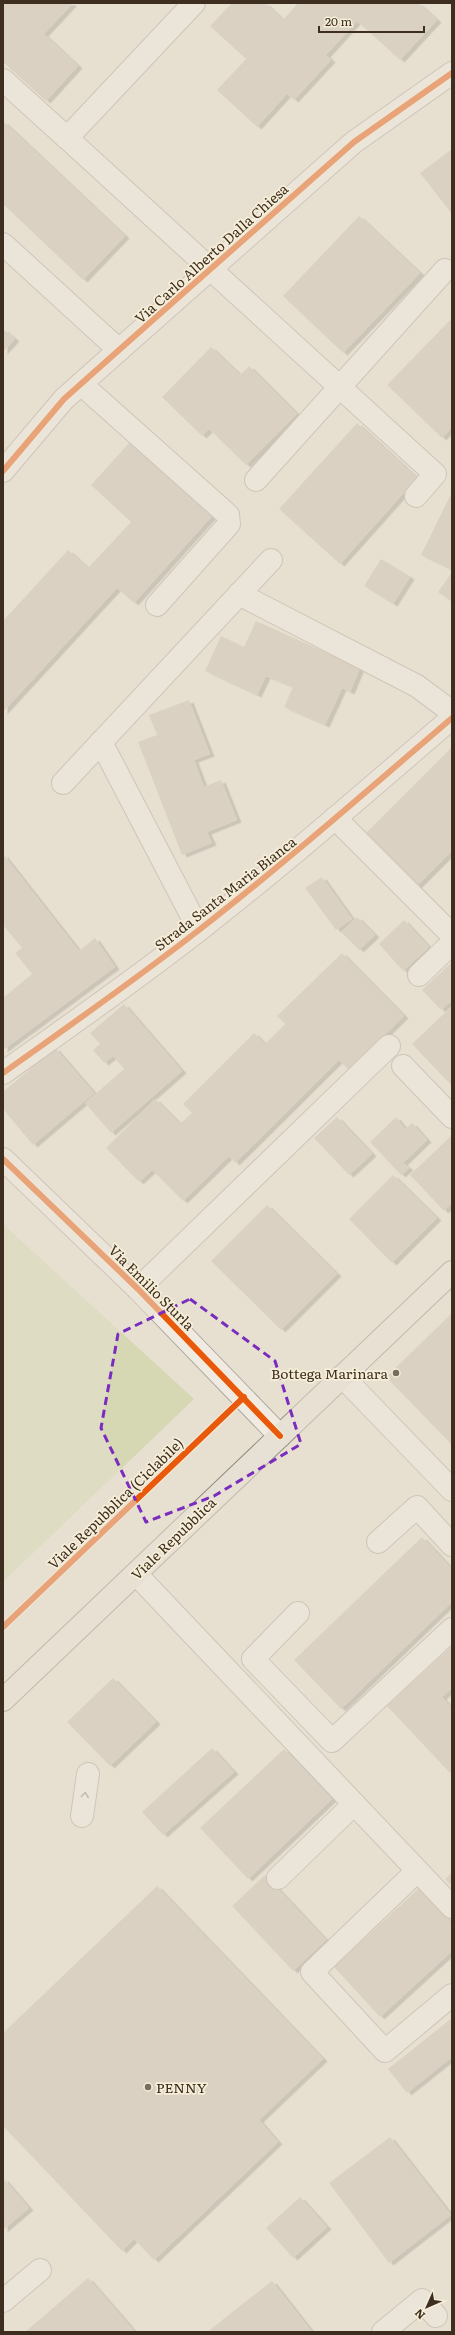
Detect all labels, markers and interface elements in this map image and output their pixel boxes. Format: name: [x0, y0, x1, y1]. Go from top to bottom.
scale bar: [319, 8, 424, 34]
text: 20 m: [325, 12, 352, 30]
street label: Via Carlo Alberto Dalla Chiesa: [130, 178, 292, 327]
street label: Strada Santa Maria Bianca: [150, 831, 300, 955]
street label: Via Emilio Sturla: [105, 1240, 200, 1335]
place label: Bottega Marinara: [271, 1363, 388, 1383]
marker: Bottega Marinara: [391, 1368, 401, 1378]
street label: Viale Repubblica (Ciclabile): [44, 1434, 186, 1572]
street label: Viale Repubblica: [127, 1493, 219, 1583]
one-way arrow: [80, 1792, 89, 1798]
place label: PENNY: [156, 2077, 207, 2097]
marker: PENNY: [143, 2082, 153, 2092]
north arrow: [407, 2287, 447, 2327]
text: N: [410, 2306, 428, 2324]

